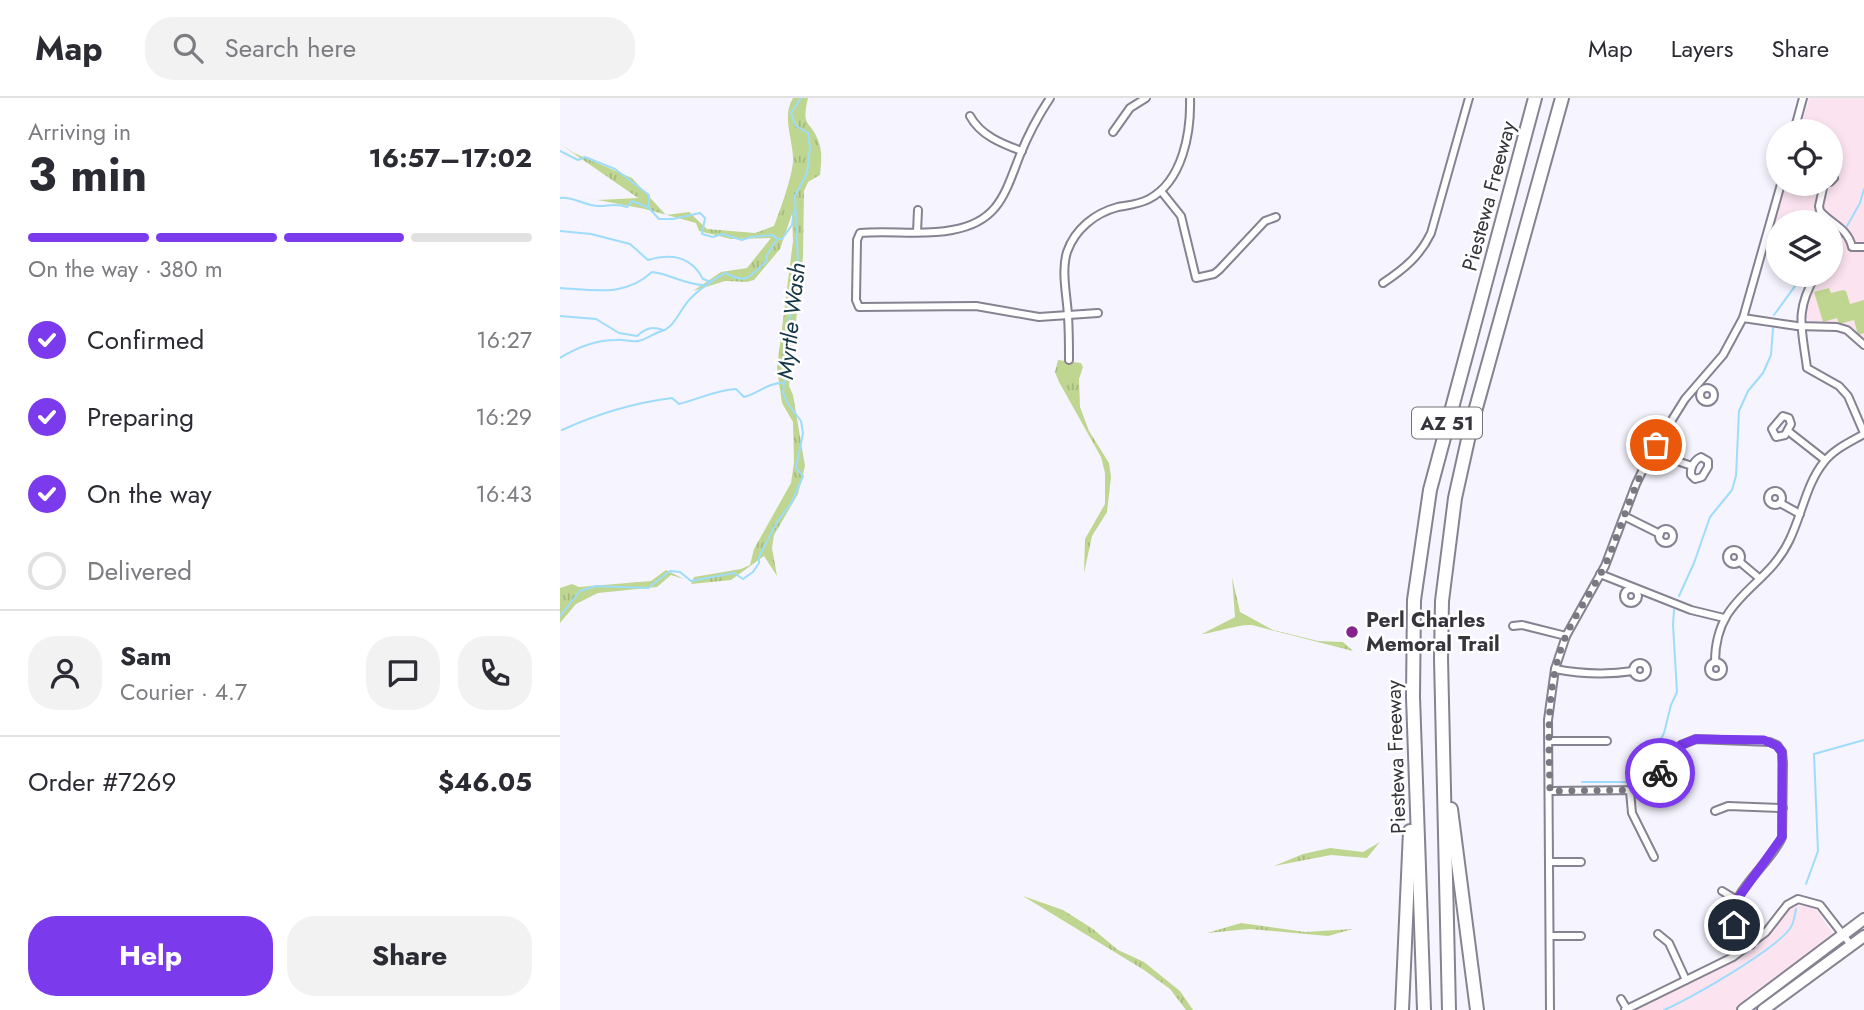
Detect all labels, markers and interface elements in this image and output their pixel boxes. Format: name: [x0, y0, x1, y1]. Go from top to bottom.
search box: [145, 17, 635, 80]
text: Map: [35, 25, 103, 72]
icon: search: [169, 29, 207, 67]
text: Search here: [225, 29, 356, 67]
text: Map: [1588, 31, 1633, 66]
text: Layers: [1671, 31, 1733, 66]
text: Share: [1771, 31, 1829, 66]
text: Arriving in: [28, 115, 131, 149]
street label: Piestewa Freeway: [1455, 117, 1524, 274]
map controls: [1766, 119, 1843, 287]
button: locate: [1766, 119, 1843, 196]
text: 16:57–17:02: [369, 139, 532, 177]
text: 3 min: [28, 142, 147, 208]
button: layers: [1766, 210, 1843, 287]
text: On the way · 380 m: [28, 252, 223, 286]
water label: Myrtle Wash: [768, 261, 814, 381]
icon: check: [28, 321, 66, 359]
text: Confirmed: [87, 321, 204, 359]
text: 16:27: [476, 323, 532, 357]
icon: check: [28, 398, 66, 436]
text: Preparing: [87, 398, 194, 436]
text: 16:29: [475, 400, 532, 434]
road number: AZ 51: [1412, 408, 1482, 438]
pin: [1626, 415, 1686, 475]
icon: bag: [1637, 426, 1675, 464]
icon: check: [28, 475, 66, 513]
text: On the way: [87, 475, 212, 513]
text: 16:43: [476, 477, 532, 511]
text: Delivered: [87, 552, 192, 590]
place label: Perl Charles Memoral Trail: [1366, 605, 1500, 659]
marker: Perl Charles Memoral Trail: [1344, 624, 1360, 640]
button: person: [28, 636, 102, 710]
button: chat: [366, 636, 440, 710]
button: phone: [458, 636, 532, 710]
text: Sam: [120, 637, 172, 675]
text: Courier · 4.7: [120, 675, 247, 709]
street label: Piestewa Freeway: [1378, 679, 1414, 835]
courier: [1625, 738, 1695, 808]
icon: bike: [1641, 754, 1679, 792]
text: Order #7269: [28, 763, 177, 801]
text: $46.05: [438, 763, 532, 801]
pin: [1704, 895, 1764, 955]
icon: home: [1715, 906, 1753, 944]
button: Help: [28, 916, 273, 996]
button: Share: [287, 916, 532, 996]

